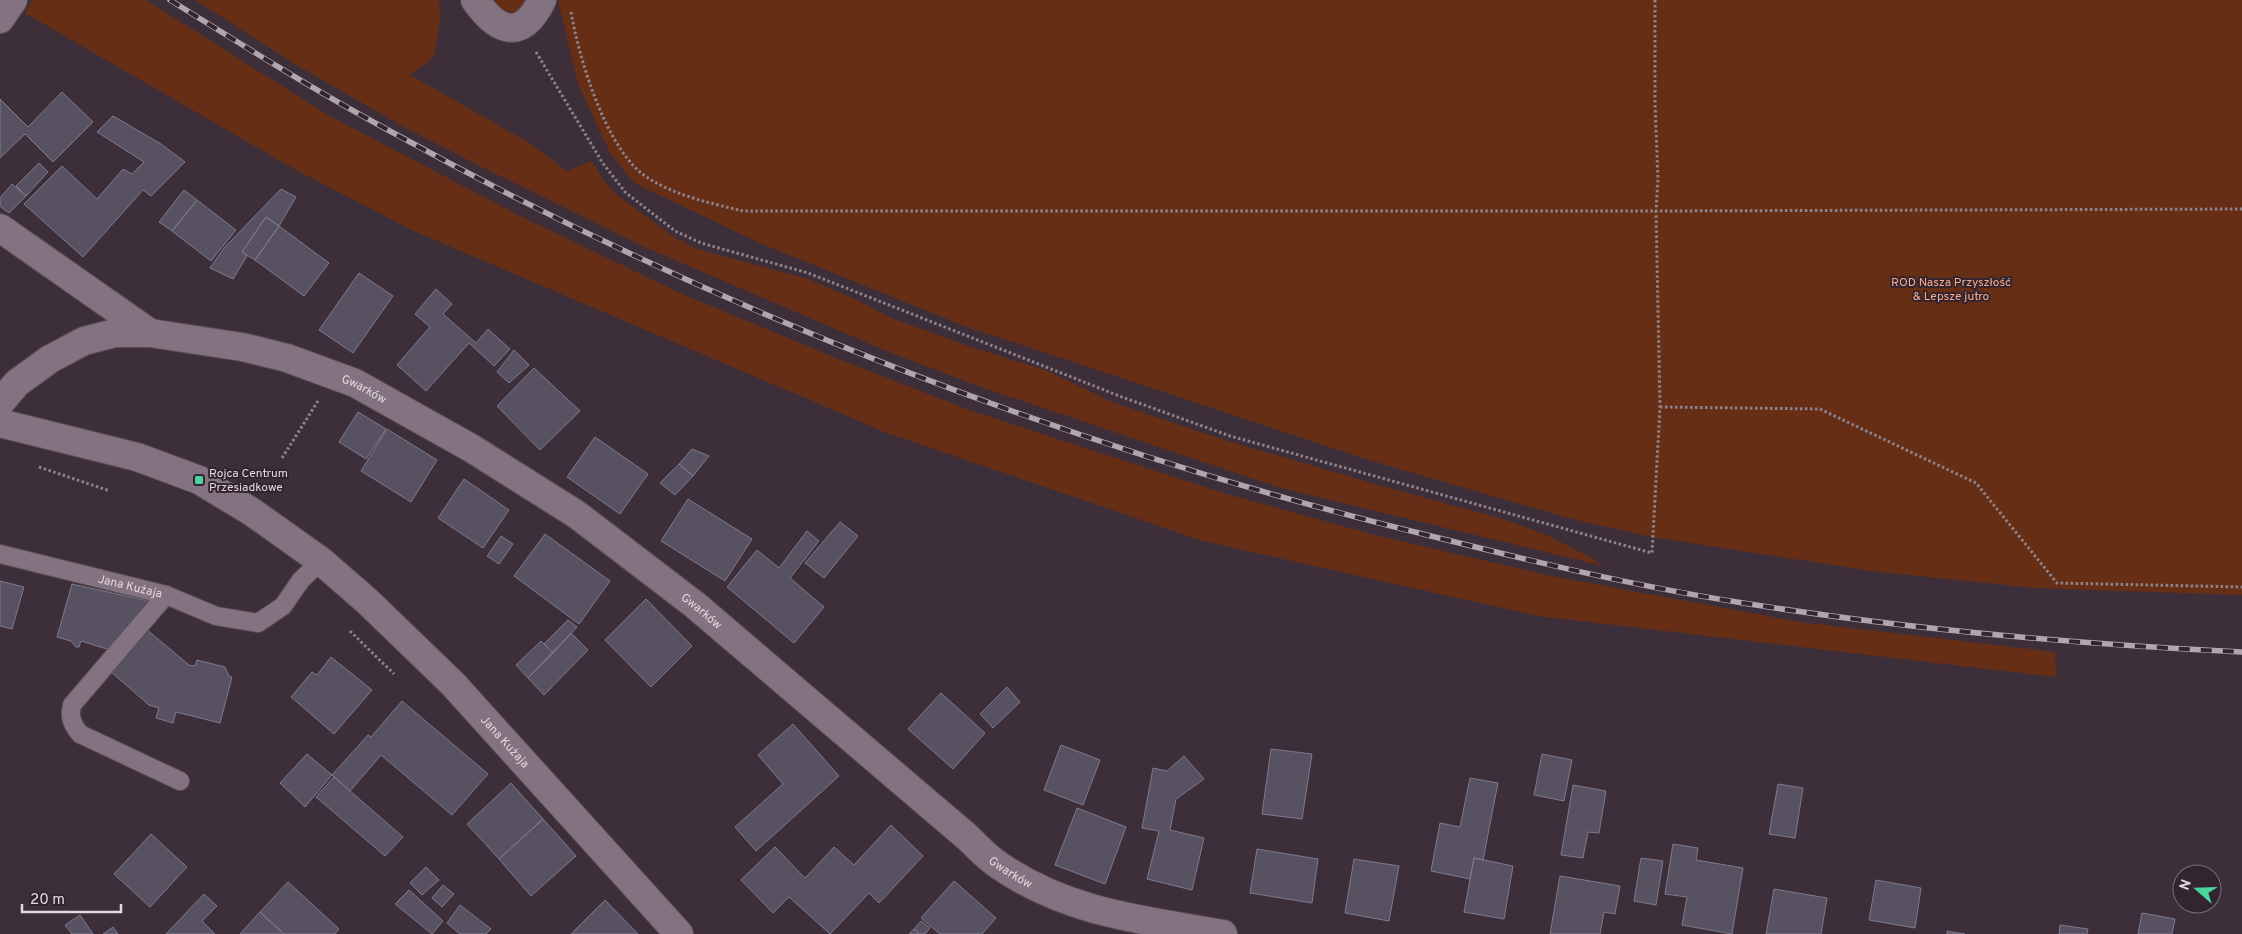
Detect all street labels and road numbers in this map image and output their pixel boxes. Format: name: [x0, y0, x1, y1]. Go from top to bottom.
street label: Gwarków: [339, 372, 389, 408]
street label: Jana Kużaja: [96, 571, 164, 603]
street label: Gwarków: [677, 590, 725, 634]
street label: Jana Kużaja: [476, 713, 532, 772]
street label: Gwarków: [985, 853, 1035, 893]

